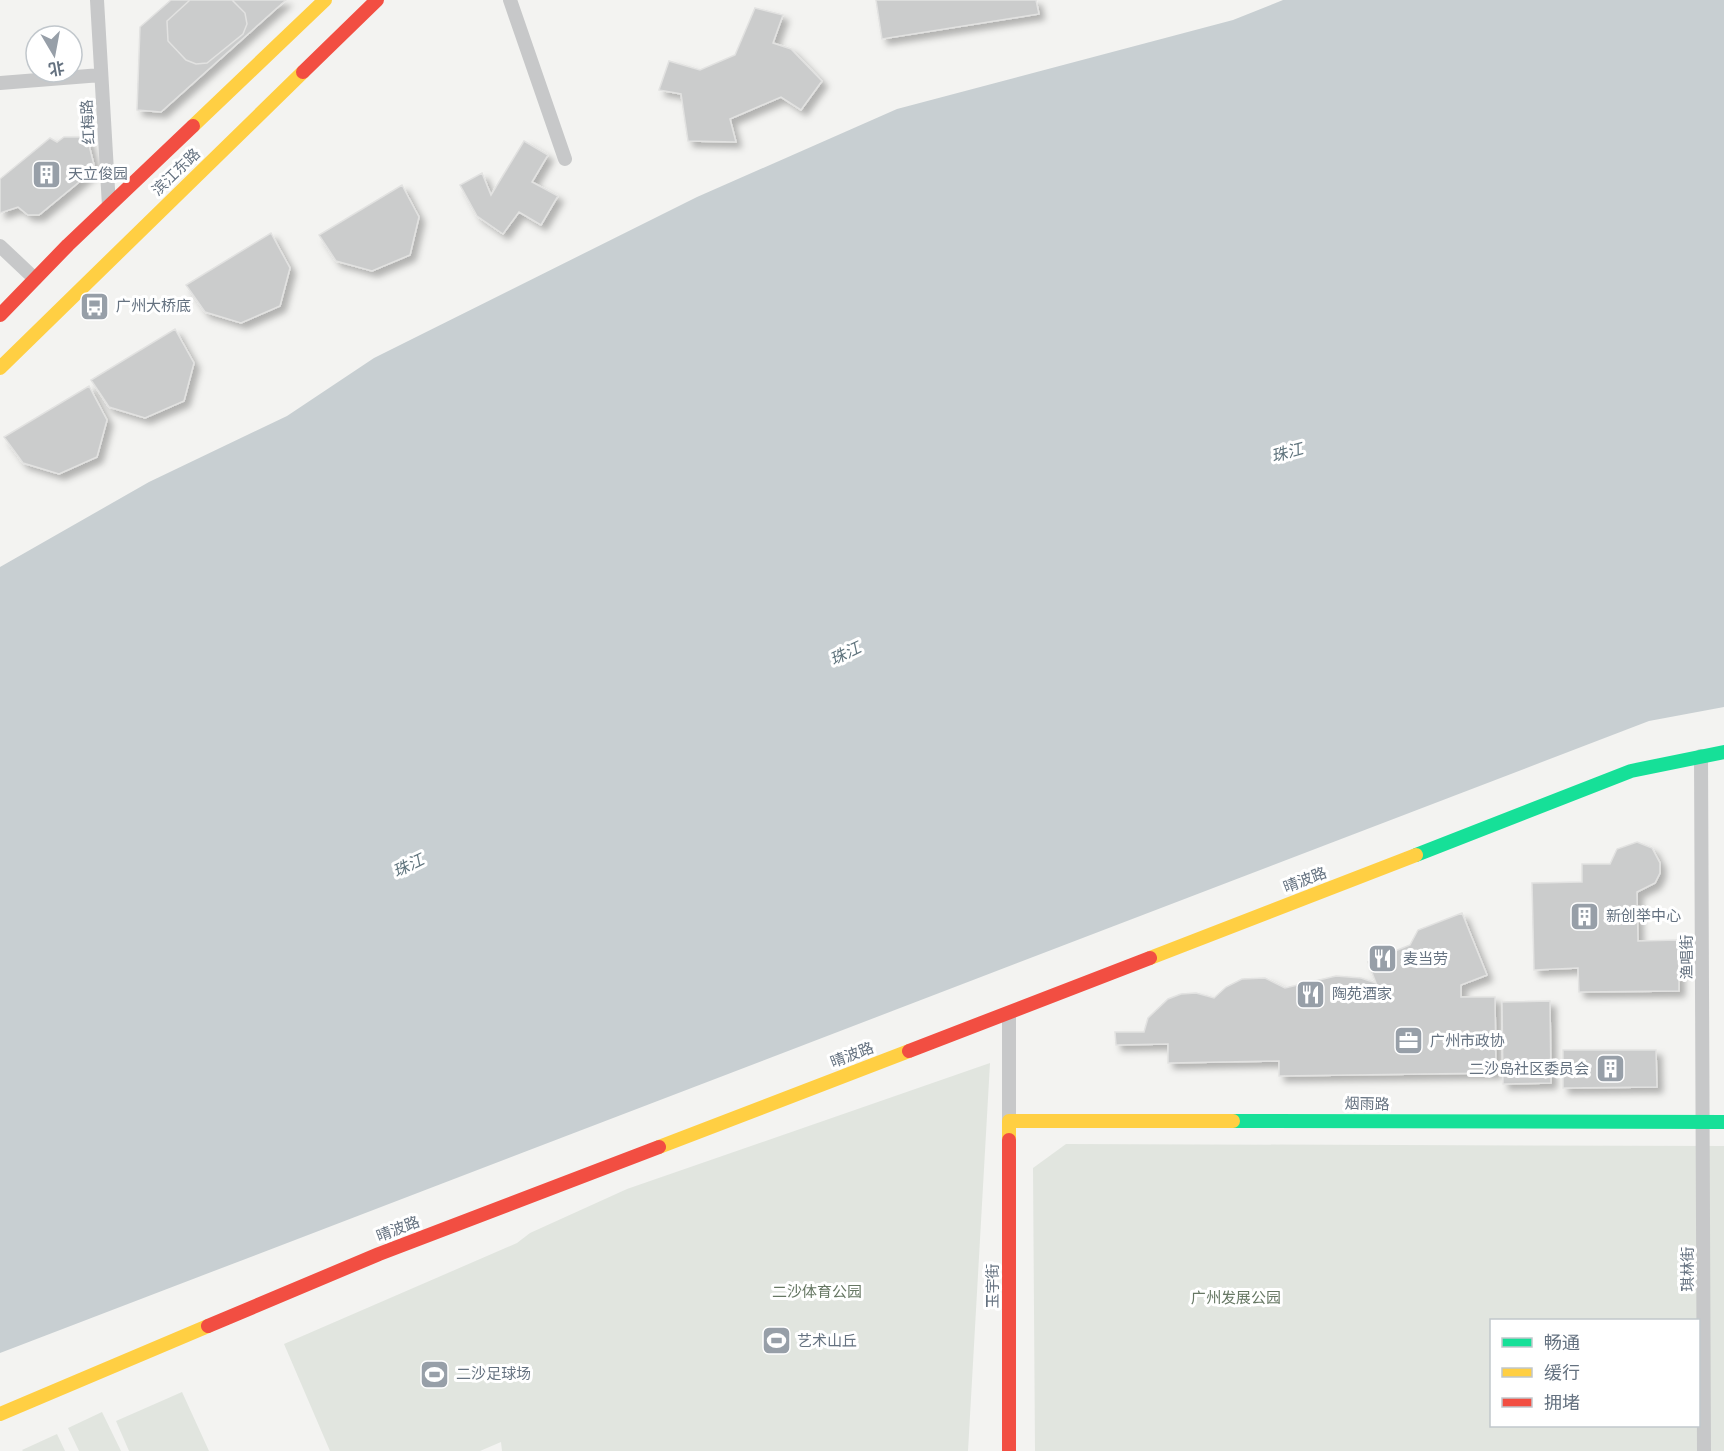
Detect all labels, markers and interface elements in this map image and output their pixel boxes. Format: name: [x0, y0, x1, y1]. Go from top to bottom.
north arrow: [24, 24, 84, 84]
text: 北: [47, 58, 66, 79]
street label: 红梅路: [78, 99, 98, 145]
street label: 滨江东路: [148, 145, 204, 199]
building icon: 天立俊园: [31, 158, 63, 190]
place label: 天立俊园: [68, 165, 128, 183]
bus stop icon: 广州大桥底: [79, 290, 111, 322]
place label: 广州大桥底: [116, 297, 191, 315]
water label: 珠江: [1269, 439, 1307, 466]
water label: 珠江: [827, 637, 866, 669]
water label: 珠江: [390, 849, 429, 881]
street label: 晴波路: [1281, 864, 1329, 896]
building icon: 新创举中心: [1569, 900, 1601, 932]
place label: 新创举中心: [1606, 907, 1681, 925]
street label: 渔唱街: [1678, 934, 1696, 980]
restaurant icon: 麦当劳: [1366, 943, 1398, 975]
place label: 麦当劳: [1403, 950, 1448, 968]
restaurant icon: 陶苑酒家: [1295, 978, 1327, 1010]
place label: 陶苑酒家: [1332, 985, 1392, 1003]
office icon: 广州市政协: [1393, 1025, 1425, 1057]
place label: 广州市政协: [1430, 1032, 1505, 1050]
street label: 晴波路: [828, 1039, 876, 1071]
building icon: 二沙岛社区委员会: [1594, 1053, 1626, 1085]
place label: 二沙岛社区委员会: [1469, 1060, 1589, 1078]
street label: 烟雨路: [1344, 1095, 1390, 1113]
street label: 晴波路: [374, 1213, 422, 1245]
street label: 琪林街: [1679, 1246, 1697, 1292]
street label: 玉宇街: [984, 1263, 1002, 1309]
park label: 二沙体育公园: [772, 1283, 862, 1301]
park label: 广州发展公园: [1191, 1289, 1281, 1307]
legend: [1490, 1319, 1700, 1427]
sports icon: 艺术山丘: [760, 1325, 792, 1357]
place label: 艺术山丘: [797, 1332, 857, 1350]
text: 畅通: [1544, 1332, 1580, 1353]
sports icon: 二沙足球场: [419, 1358, 451, 1390]
text: 缓行: [1544, 1362, 1580, 1383]
place label: 二沙足球场: [456, 1365, 531, 1383]
text: 拥堵: [1544, 1392, 1580, 1413]

